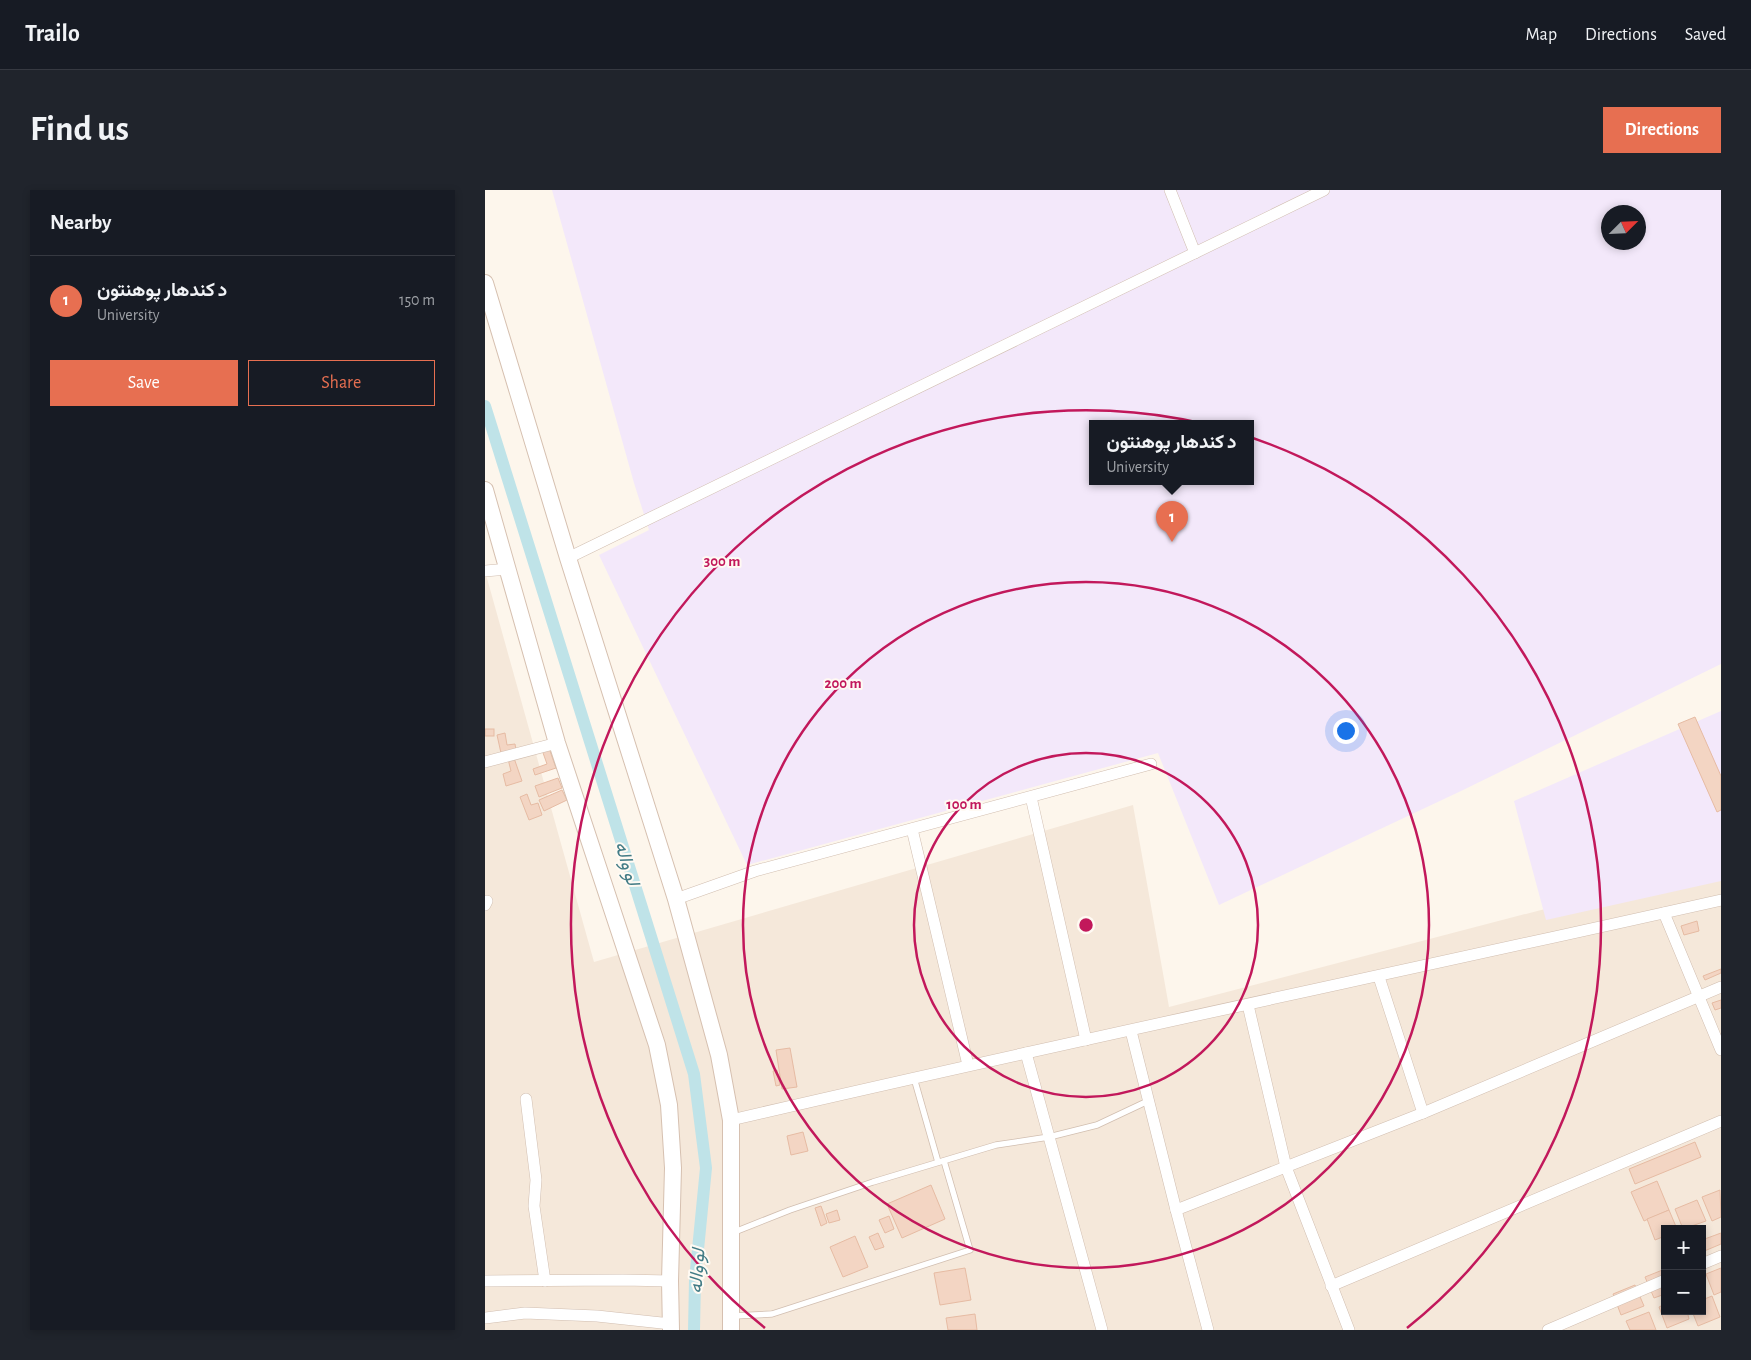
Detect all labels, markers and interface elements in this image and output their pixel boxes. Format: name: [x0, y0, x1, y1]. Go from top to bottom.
text: Trailo: [25, 22, 80, 46]
text: Map: [1526, 26, 1557, 44]
text: Directions: [1585, 26, 1657, 44]
text: Saved: [1685, 26, 1726, 44]
button: Directions: [1603, 107, 1721, 153]
text: Find us: [30, 112, 129, 147]
north arrow: [1601, 205, 1646, 250]
text: Nearby: [50, 212, 111, 233]
text: د کندهار پوهنتون: [97, 281, 227, 300]
text: 1: [63, 292, 69, 308]
text: 150 m: [399, 292, 435, 308]
text: University: [97, 307, 160, 323]
button: Save: [50, 360, 238, 406]
button: Share: [248, 360, 435, 406]
popup: [1089, 420, 1254, 485]
text: د کندهار پوهنتون: [1106, 433, 1237, 452]
text: University: [1106, 459, 1169, 475]
pin: 1: [1156, 501, 1188, 542]
text: 300 m: [704, 554, 740, 569]
text: 200 m: [824, 676, 862, 691]
your location: [1333, 718, 1359, 744]
text: 100 m: [946, 797, 982, 812]
water label: لو واله: [610, 839, 643, 890]
centre of rings: [1077, 916, 1095, 934]
map controls: [1661, 1225, 1706, 1315]
button: +: [1661, 1225, 1706, 1270]
water label: لو واله: [686, 1246, 710, 1294]
button: −: [1661, 1270, 1706, 1315]

